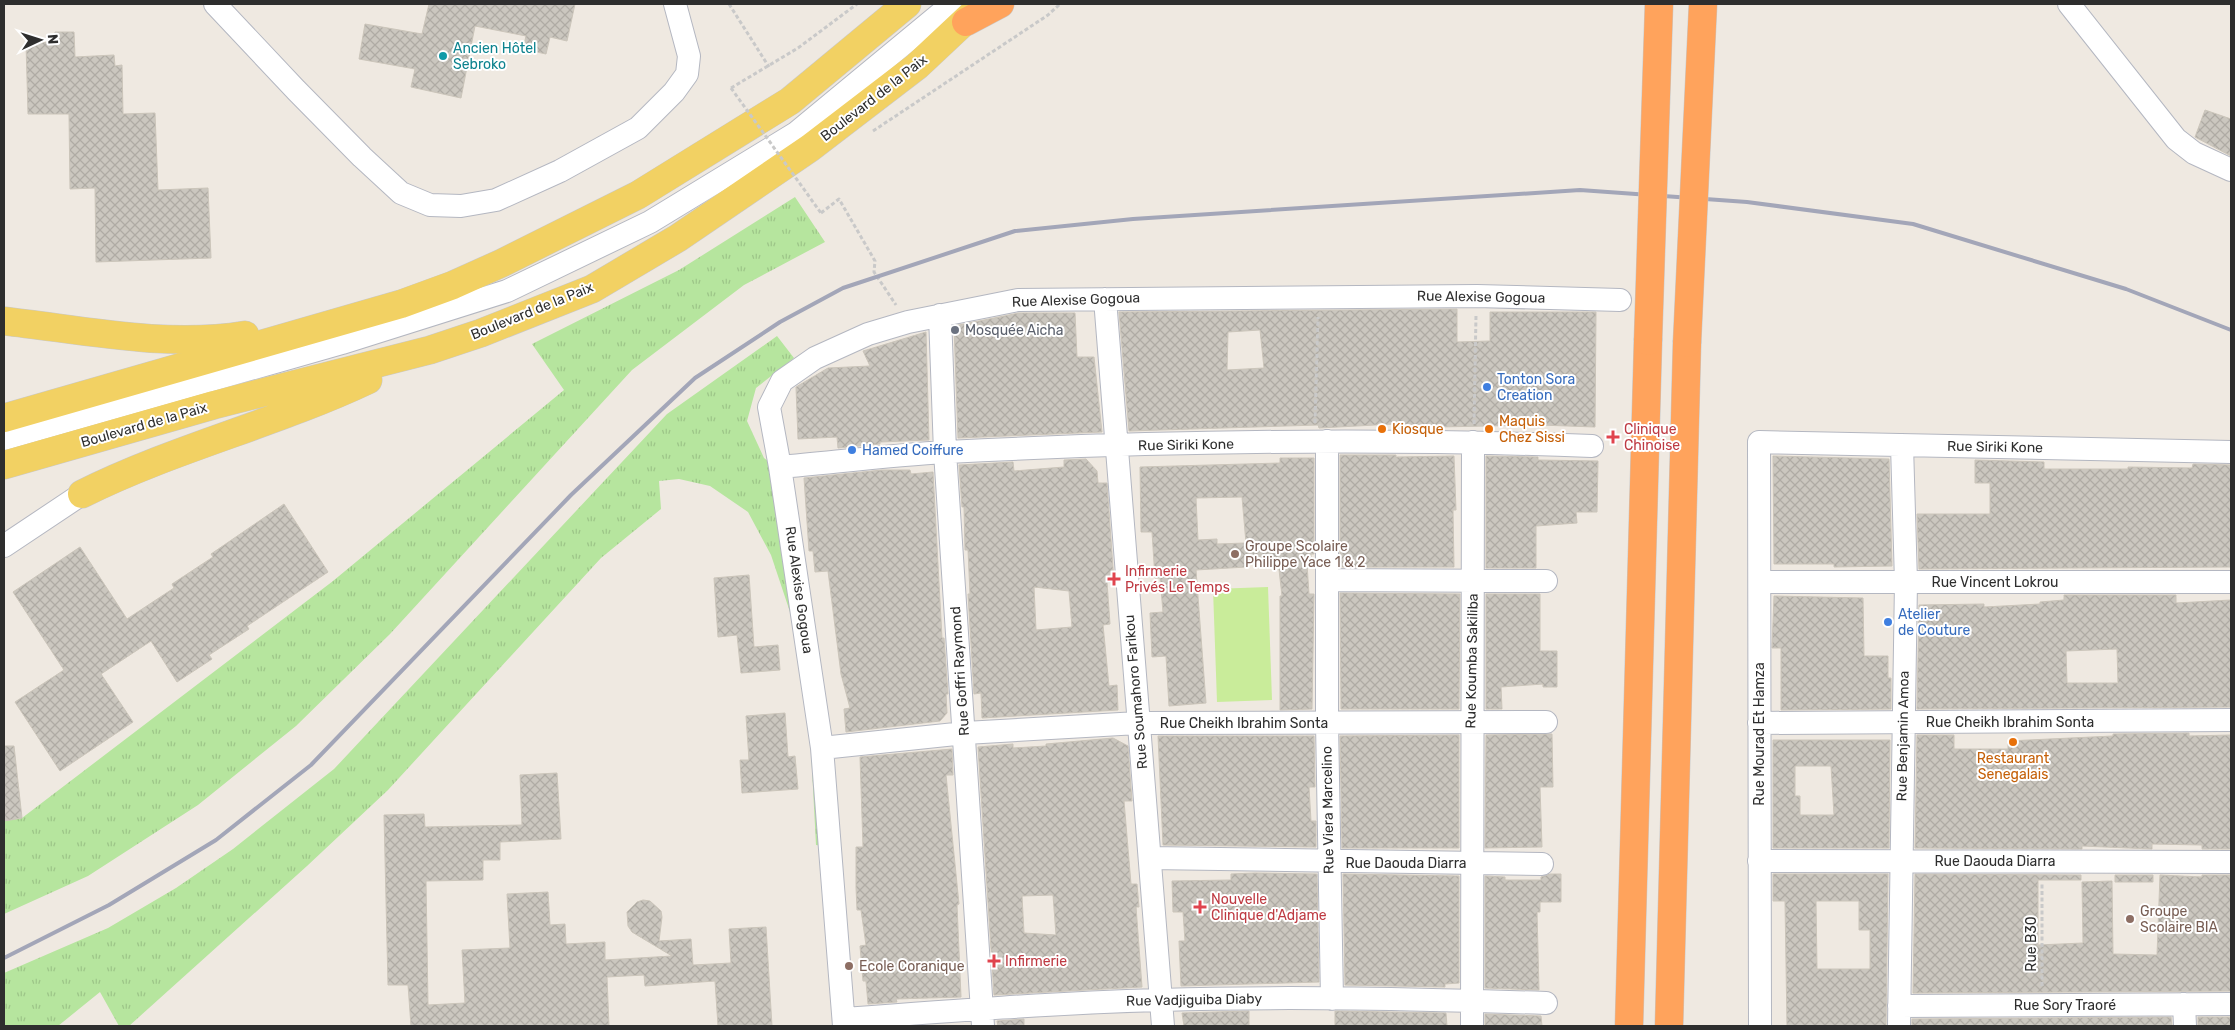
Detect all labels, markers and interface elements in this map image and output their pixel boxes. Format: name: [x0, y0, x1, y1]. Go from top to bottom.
north arrow: [15, 15, 65, 65]
text: N: [44, 34, 61, 45]
place label: Ancien Hôtel Sebroko: [453, 40, 536, 73]
marker: Ancien Hôtel Sebroko: [437, 50, 449, 62]
street label: Boulevard de la Paix: [817, 51, 931, 145]
street label: Boulevard de la Paix: [468, 278, 596, 343]
street label: Rue Alexise Gogoua: [1417, 287, 1545, 307]
street label: Rue Alexise Gogoua: [1012, 289, 1140, 311]
place label: Mosquée Aicha: [965, 322, 1064, 339]
marker: Mosquée Aicha: [949, 324, 961, 336]
place label: Tonton Sora Creation: [1497, 371, 1575, 404]
marker: Tonton Sora Creation: [1481, 381, 1493, 393]
street label: Boulevard de la Paix: [79, 399, 210, 451]
place label: Maquis Chez Sissi: [1499, 413, 1565, 446]
place label: Kiosque: [1392, 421, 1444, 438]
place label: Clinique Chinoise: [1624, 421, 1680, 454]
marker: Kiosque: [1376, 423, 1388, 435]
marker: Maquis Chez Sissi: [1483, 423, 1495, 435]
marker: Clinique Chinoise: [1606, 430, 1620, 444]
street label: Rue Siriki Kone: [1138, 436, 1234, 454]
street label: Rue Siriki Kone: [1947, 438, 2043, 456]
place label: Hamed Coiffure: [862, 442, 964, 459]
marker: Hamed Coiffure: [846, 444, 858, 456]
street label: Rue Alexise Gogoua: [782, 525, 816, 655]
place label: Groupe Scolaire Philippe Yace 1 & 2: [1245, 538, 1365, 571]
marker: Groupe Scolaire Philippe Yace 1 & 2: [1229, 548, 1241, 560]
place label: Infirmerie Privés Le Temps: [1125, 563, 1230, 596]
marker: Infirmerie Privés Le Temps: [1107, 572, 1121, 586]
street label: Rue Vincent Lokrou: [1932, 574, 2058, 591]
street label: Rue Koumba Sakiliba: [1462, 593, 1482, 729]
street label: Rue Goffri Raymond: [947, 606, 973, 736]
place label: Atelier de Couture: [1898, 606, 1970, 639]
street label: Rue Soumahoro Farikou: [1121, 614, 1151, 770]
marker: Atelier de Couture: [1882, 616, 1894, 628]
street label: Rue Mourad Et Hamza: [1751, 662, 1768, 806]
street label: Rue Benjamin Amoa: [1893, 670, 1913, 802]
street label: Rue Cheikh Ibrahim Sonta: [1926, 714, 2094, 731]
street label: Rue Cheikh Ibrahim Sonta: [1160, 715, 1328, 732]
marker: Restaurant Senegalais: [2007, 736, 2019, 748]
street label: Rue Viera Marcelino: [1318, 746, 1338, 874]
place label: Restaurant Senegalais: [1977, 750, 2050, 783]
street label: Rue Daouda Diarra: [1934, 853, 2056, 870]
street label: Rue Daouda Diarra: [1345, 855, 1467, 872]
place label: Nouvelle Clinique d'Adjame: [1211, 891, 1327, 924]
marker: Nouvelle Clinique d'Adjame: [1193, 900, 1207, 914]
place label: Groupe Scolaire BIA: [2140, 903, 2219, 936]
marker: Groupe Scolaire BIA: [2124, 913, 2136, 925]
street label: Rue B30: [2023, 916, 2040, 972]
place label: Infirmerie: [1005, 953, 1067, 970]
marker: Infirmerie: [987, 954, 1001, 968]
place label: Ecole Coranique: [859, 958, 965, 975]
marker: Ecole Coranique: [843, 960, 855, 972]
street label: Rue Vadjiguiba Diaby: [1126, 990, 1262, 1010]
street label: Rue Sory Traoré: [2014, 997, 2116, 1014]

